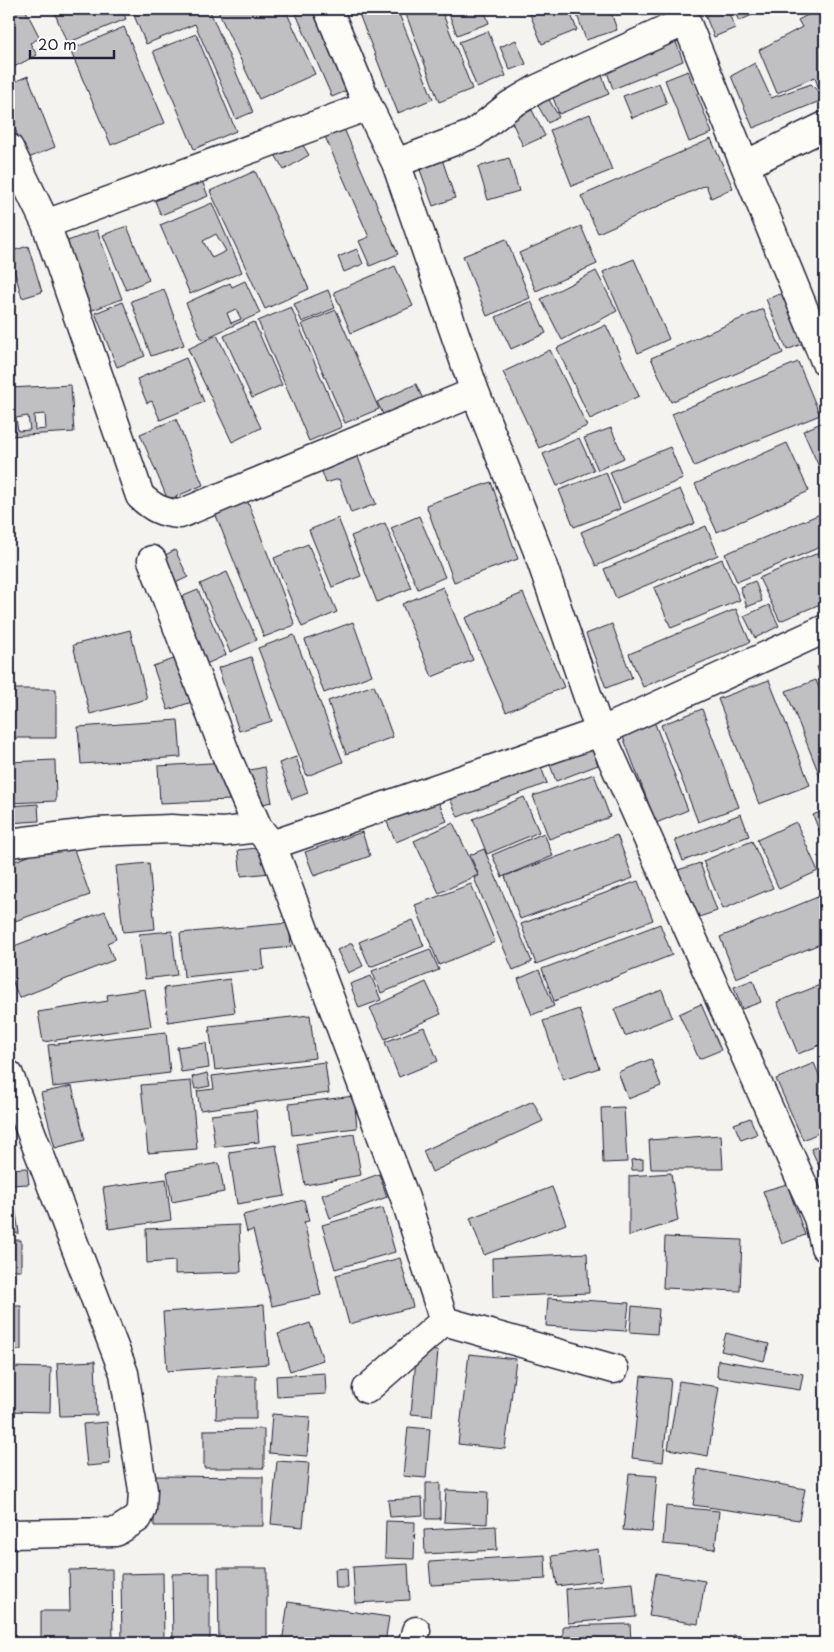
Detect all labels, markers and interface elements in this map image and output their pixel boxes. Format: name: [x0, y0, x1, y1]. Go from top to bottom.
scale bar: [30, 28, 114, 60]
text: 20 m: [38, 32, 77, 55]

